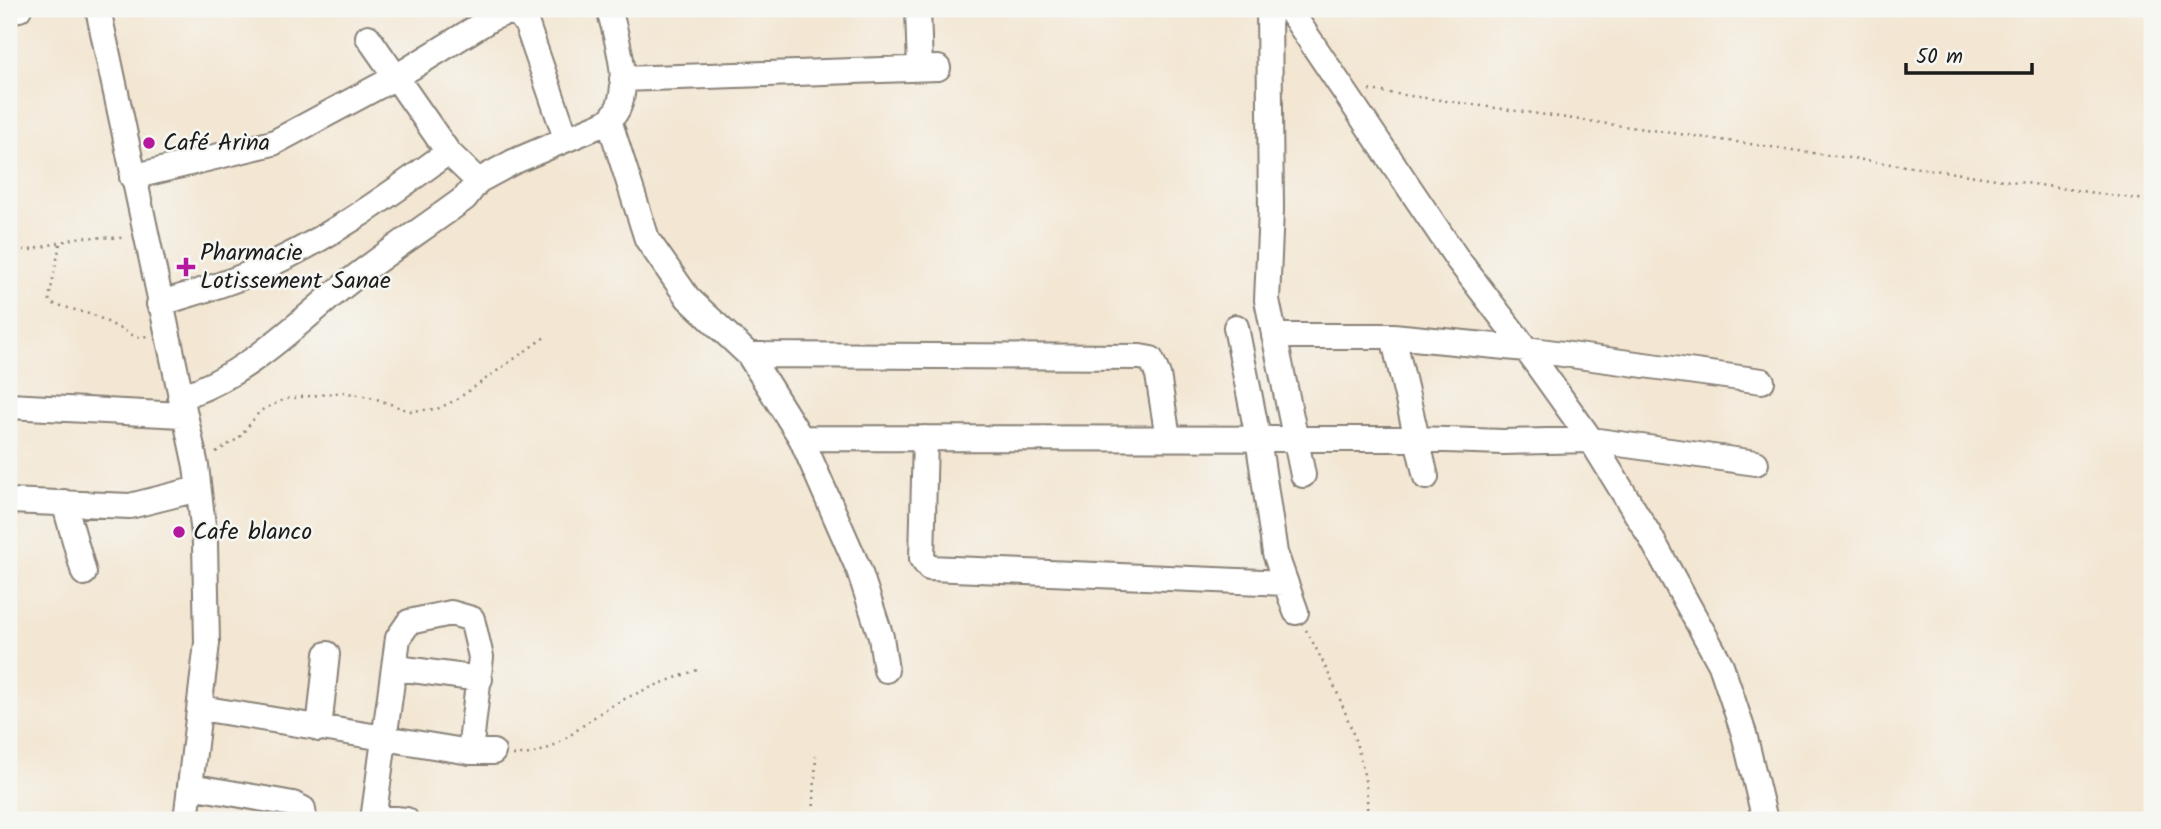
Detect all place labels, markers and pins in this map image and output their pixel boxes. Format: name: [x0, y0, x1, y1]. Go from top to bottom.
place label: Café Arina: [163, 124, 270, 163]
marker: Café Arina: [141, 135, 157, 151]
place label: Pharmacie Lotissement Sanae: [200, 234, 391, 301]
marker: Pharmacie Lotissement Sanae: [178, 259, 194, 275]
place label: Cafe blanco: [193, 513, 312, 552]
marker: Cafe blanco: [171, 524, 187, 540]

